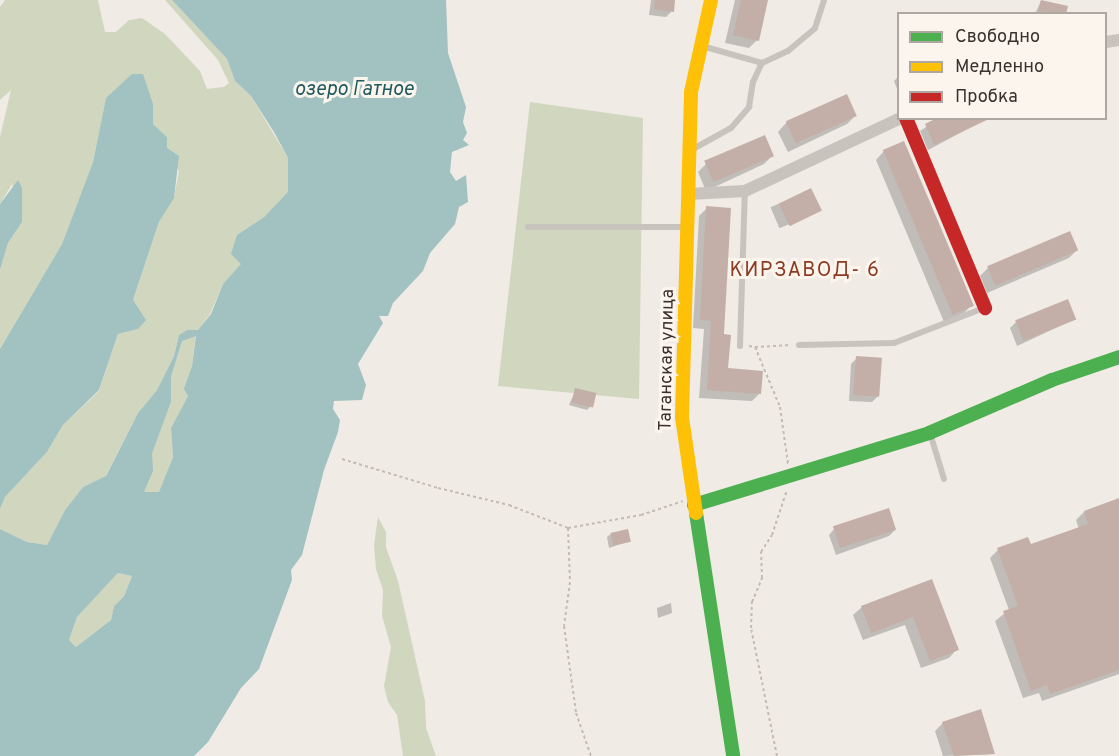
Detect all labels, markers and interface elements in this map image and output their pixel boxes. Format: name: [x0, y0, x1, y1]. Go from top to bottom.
legend: [897, 12, 1107, 120]
text: Свободно: [955, 26, 1040, 49]
text: Медленно: [955, 56, 1044, 79]
water label: озеро Гатное: [295, 78, 413, 102]
text: Пробка: [955, 86, 1018, 109]
district label: КИРЗАВОД- 6: [730, 259, 880, 283]
street label: Таганская улица: [656, 289, 680, 431]

